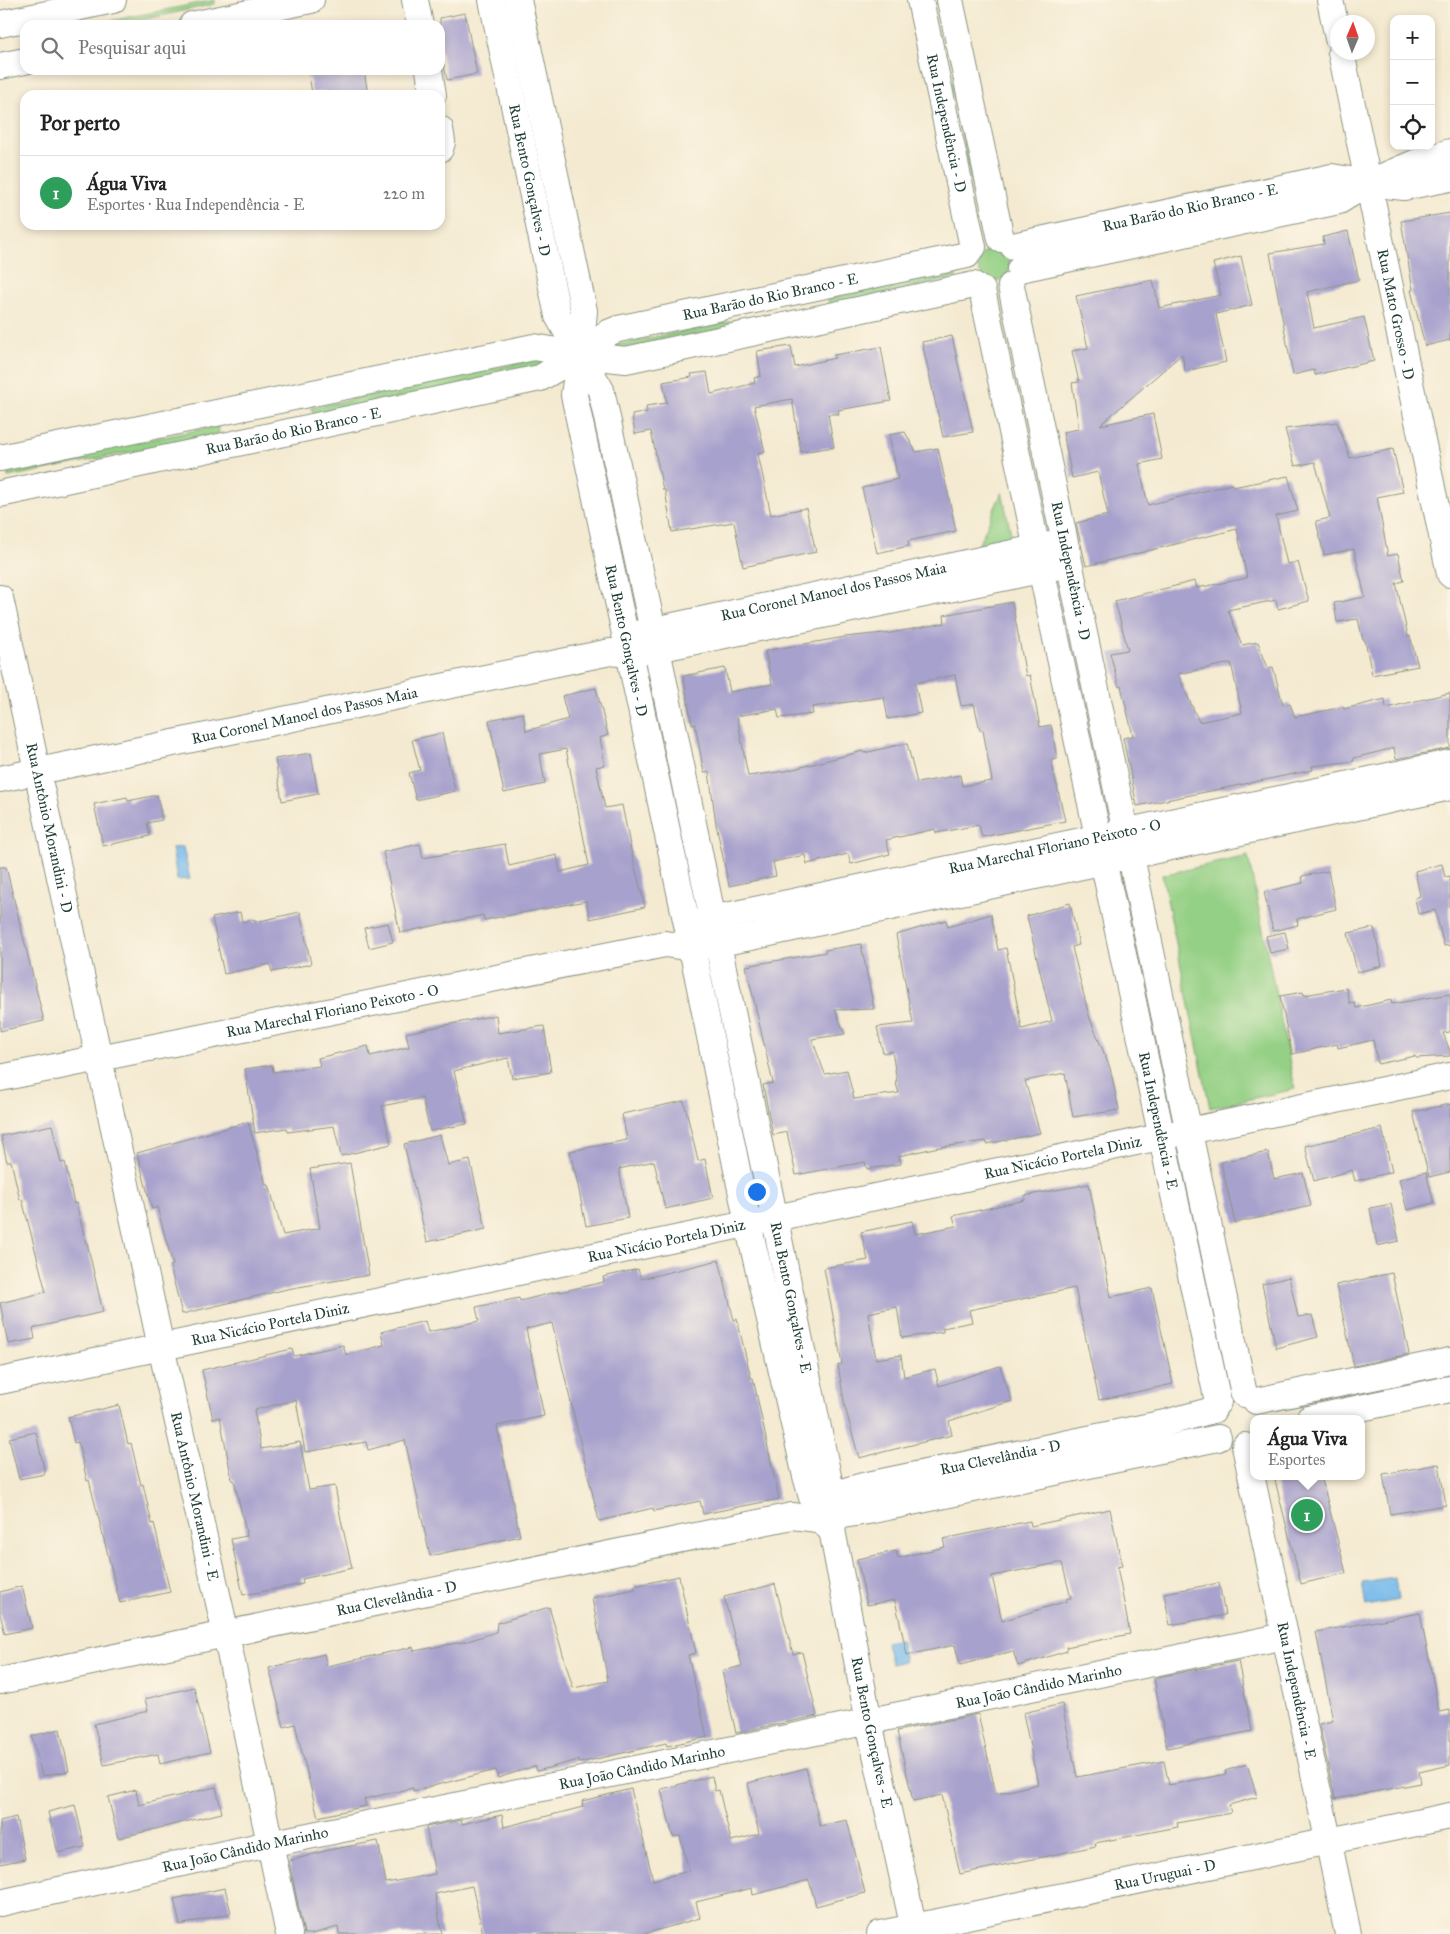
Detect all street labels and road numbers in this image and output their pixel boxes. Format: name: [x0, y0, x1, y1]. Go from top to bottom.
street label: Rua Independência - D: [923, 52, 970, 194]
street label: Rua Bento Gonçalves - D: [505, 102, 554, 258]
street label: Rua Barão do Rio Branco - E: [1101, 180, 1279, 235]
street label: Rua Mato Grosso - D: [1373, 247, 1418, 382]
street label: Rua Barão do Rio Branco - E: [681, 269, 860, 324]
street label: Rua Barão do Rio Branco - E: [204, 403, 383, 459]
street label: Rua Independência - D: [1048, 500, 1094, 642]
street label: Rua Coronel Manoel dos Passos Maia: [719, 558, 949, 625]
street label: Rua Bento Gonçalves - D: [601, 563, 651, 718]
street label: Rua Coronel Manoel dos Passos Maia: [190, 683, 420, 748]
street label: Rua Antônio Morandini - D: [22, 741, 76, 915]
street label: Rua Marechal Floriano Peixoto - O: [947, 815, 1162, 878]
street label: Rua Marechal Floriano Peixoto - O: [224, 981, 440, 1041]
street label: Rua Independência - E: [1135, 1050, 1182, 1191]
street label: Rua Nicácio Portela Diniz: [982, 1132, 1143, 1183]
street label: Rua Nicácio Portela Diniz: [586, 1215, 747, 1266]
street label: Rua Bento Gonçalves - E: [767, 1220, 815, 1375]
street label: Rua Nicácio Portela Diniz: [190, 1299, 351, 1350]
street label: Rua Antônio Morandini - E: [167, 1410, 223, 1583]
street label: Rua Clevelândia - D: [938, 1436, 1062, 1479]
street label: Rua Clevelândia - D: [335, 1577, 459, 1620]
street label: Rua Independência - E: [1273, 1620, 1320, 1761]
street label: Rua Bento Gonçalves - E: [848, 1655, 896, 1810]
street label: Rua João Cândido Marinho: [954, 1661, 1124, 1712]
street label: Rua João Cândido Marinho: [557, 1742, 727, 1793]
street label: Rua João Cândido Marinho: [161, 1823, 330, 1876]
street label: Rua Uruguai - D: [1113, 1856, 1218, 1894]

